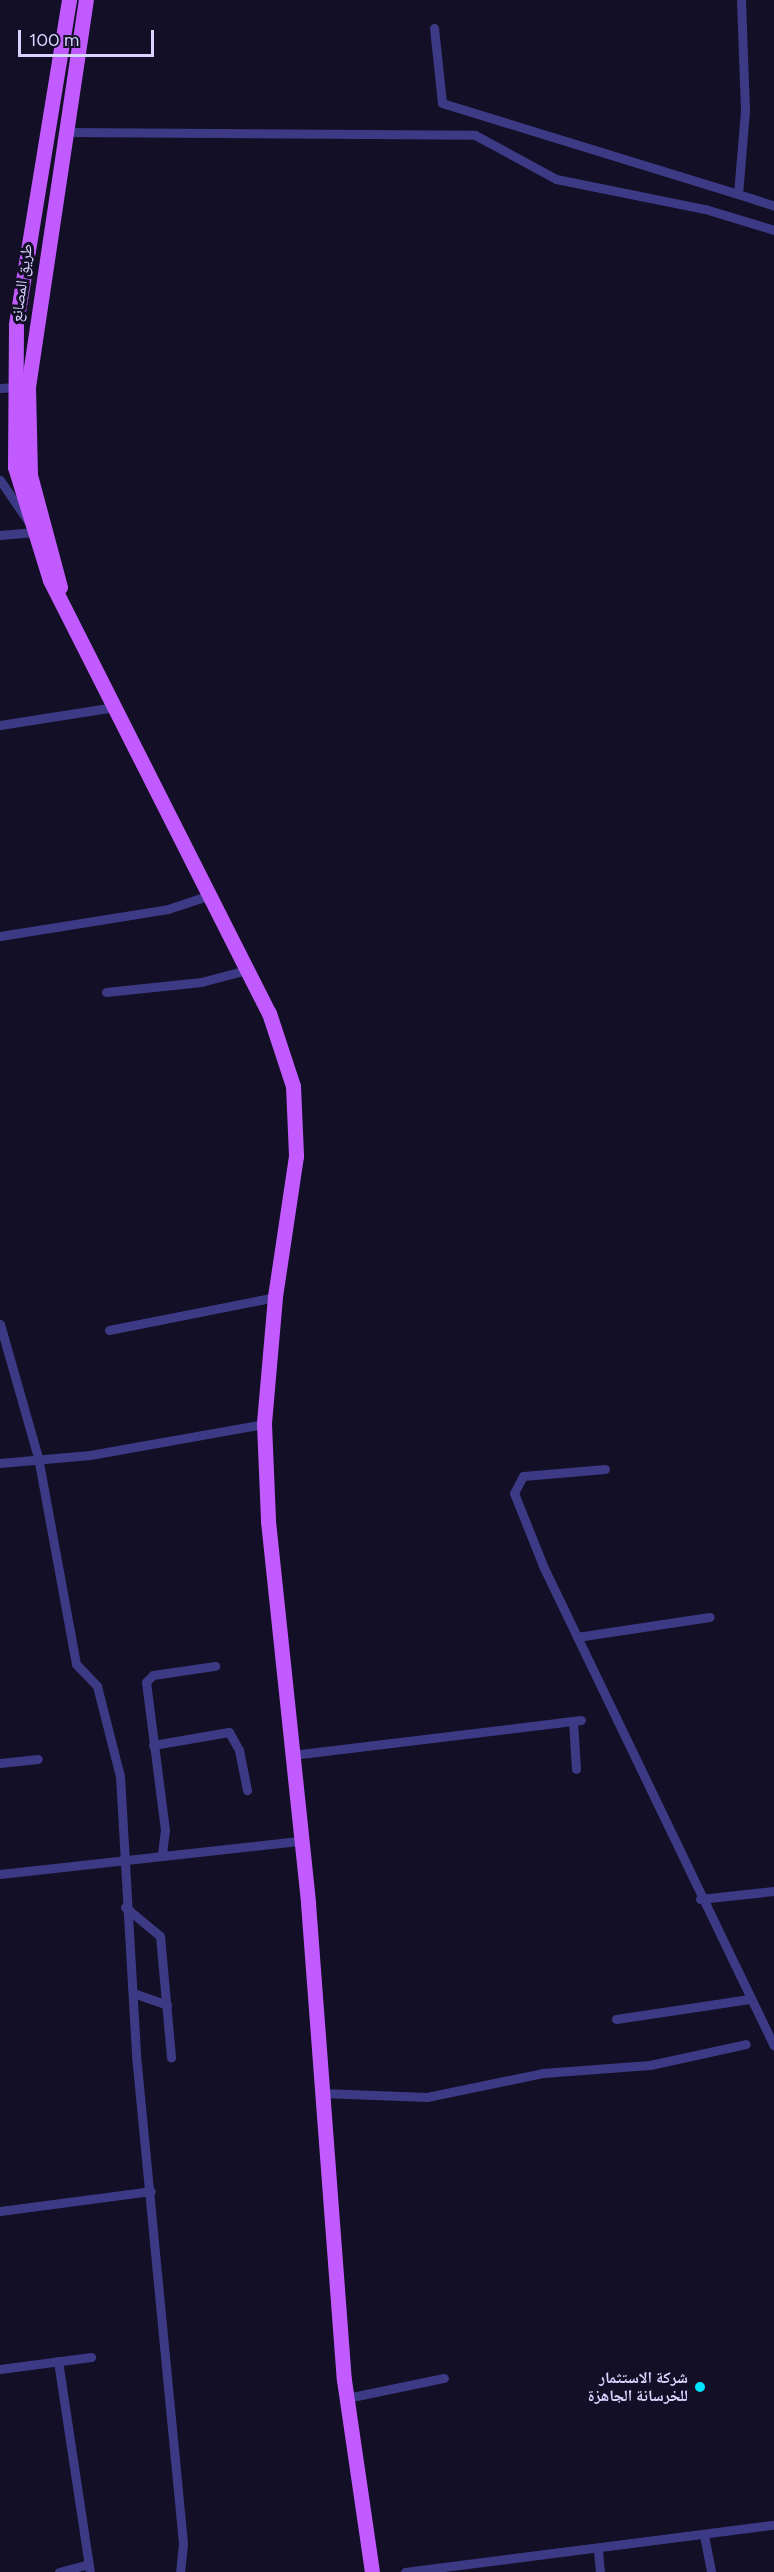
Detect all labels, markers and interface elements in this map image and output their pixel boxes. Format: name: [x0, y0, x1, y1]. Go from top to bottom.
scale bar: [21, 18, 158, 56]
text: 100 m: [29, 29, 79, 51]
street label: طريق المصانع: [7, 243, 37, 323]
place label: شركة الاستثمار للخرسانة الجاهزة: [588, 2368, 688, 2406]
marker: شركة الاستثمار للخرسانة الجاهزة: [693, 2380, 707, 2394]

